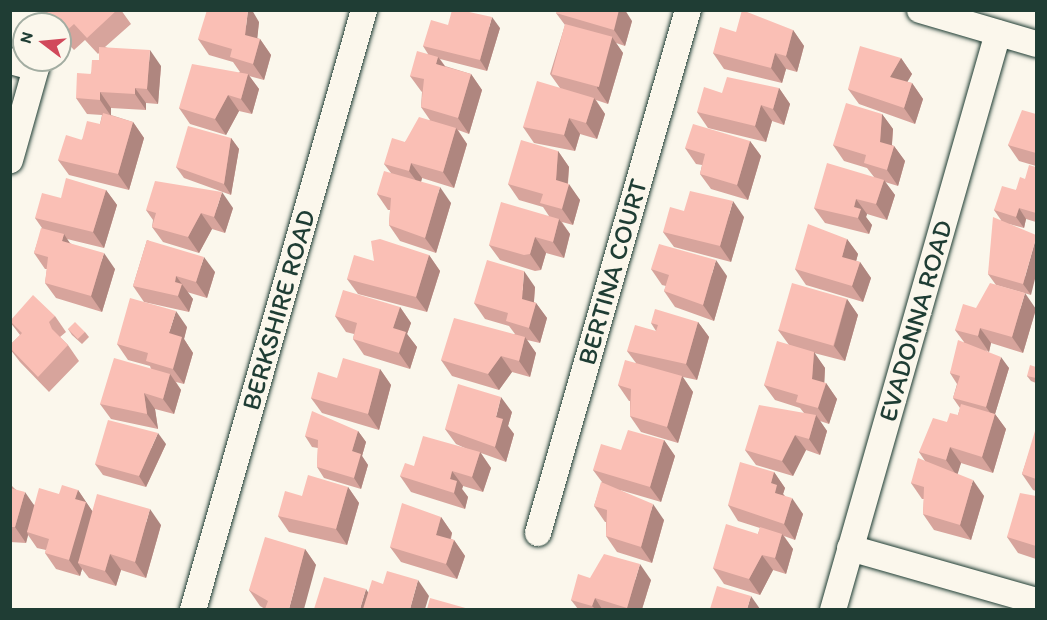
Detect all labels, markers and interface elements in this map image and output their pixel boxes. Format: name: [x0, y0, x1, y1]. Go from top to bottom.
north arrow: [12, 12, 72, 72]
text: N: [16, 30, 37, 45]
street label: BERTINA COURT: [572, 175, 654, 369]
street label: BERKSHIRE ROAD: [235, 206, 323, 414]
street label: EVADONNA ROAD: [873, 217, 959, 425]

